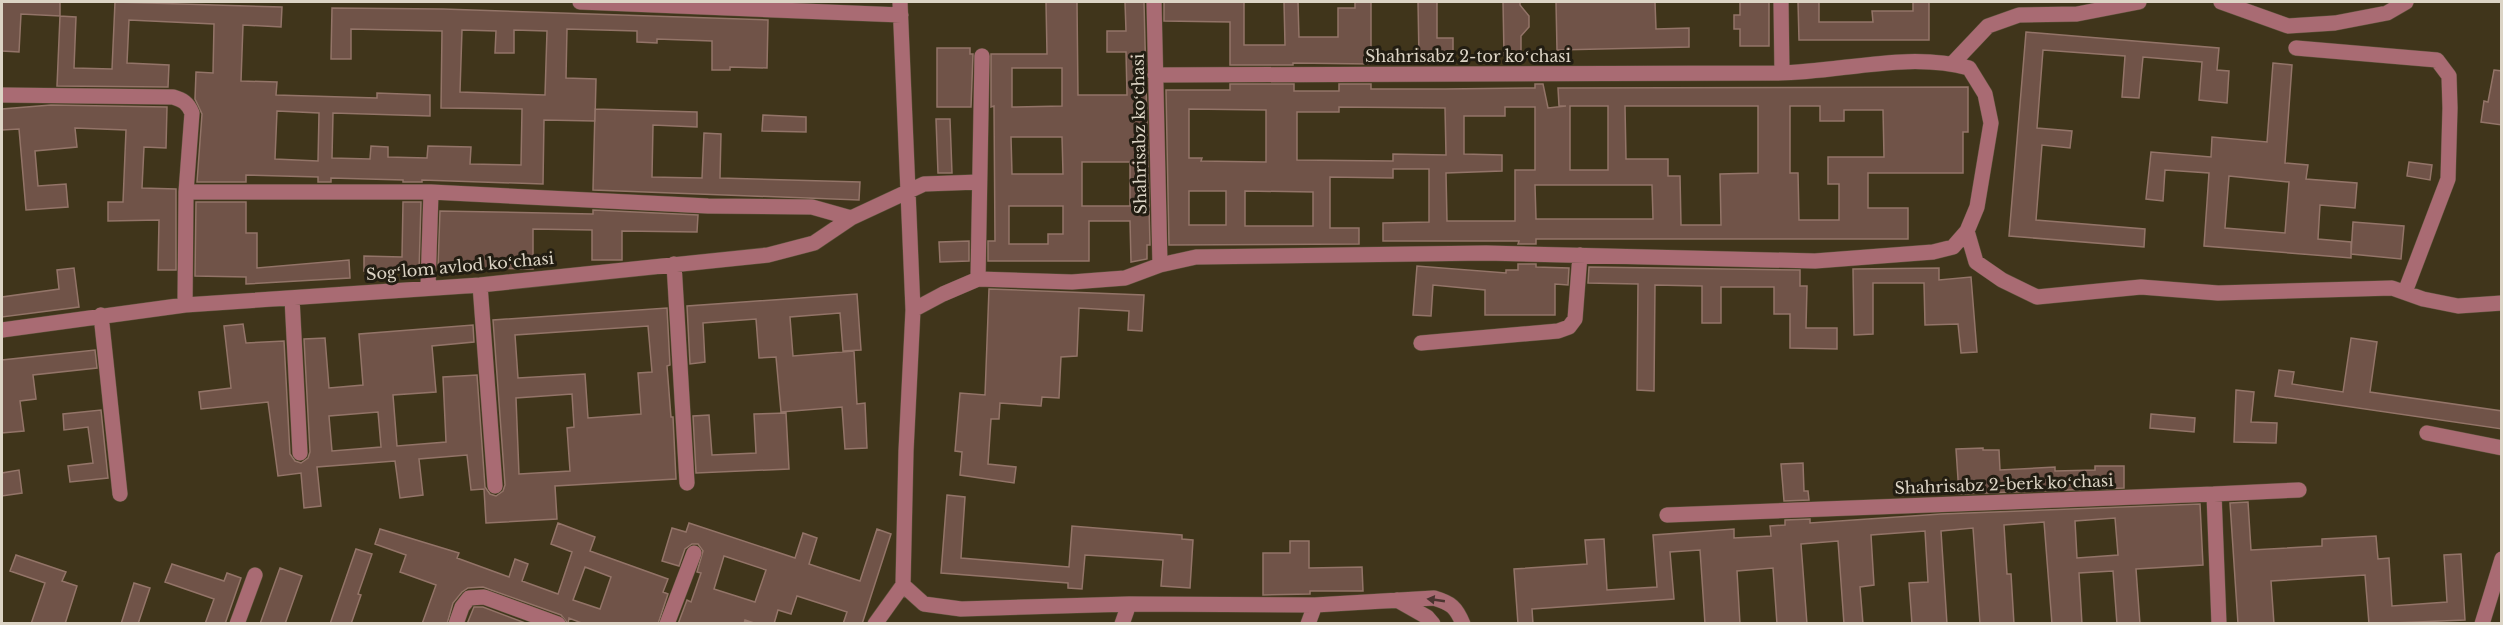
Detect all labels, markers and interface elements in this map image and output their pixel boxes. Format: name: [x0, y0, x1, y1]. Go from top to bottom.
street label: Shahrisabz 2-tor koʻchasi: [1365, 46, 1572, 66]
street label: Shahrisabz koʻchasi: [1128, 53, 1150, 214]
street label: Sogʻlom avlod koʻchasi: [365, 248, 555, 284]
street label: Shahrisabz 2-berk koʻchasi: [1894, 470, 2114, 498]
one-way arrow: [1426, 596, 1445, 605]

